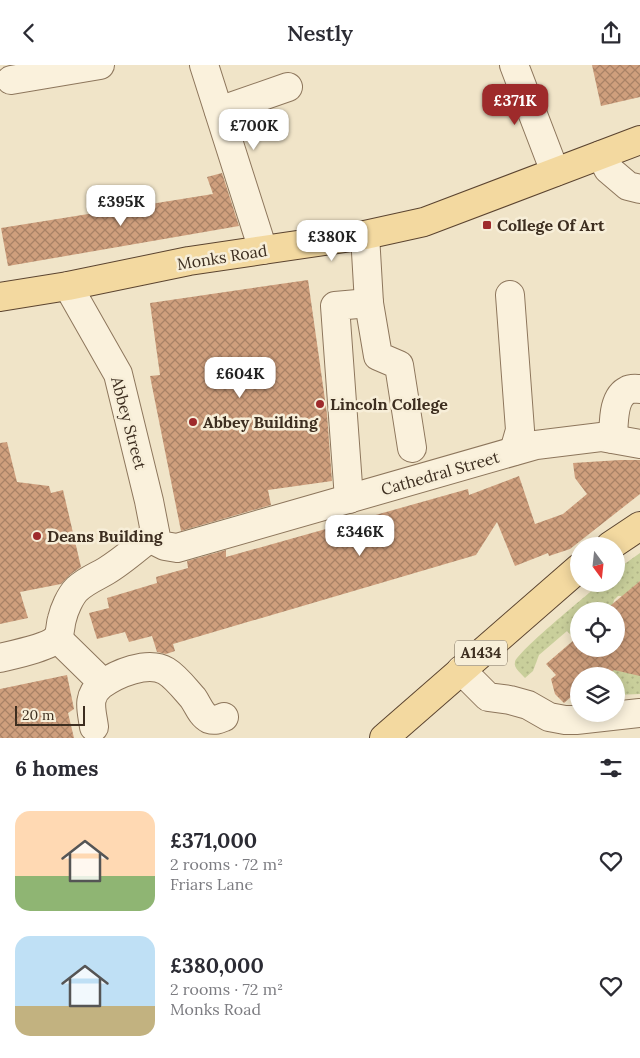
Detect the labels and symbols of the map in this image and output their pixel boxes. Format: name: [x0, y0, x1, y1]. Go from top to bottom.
pin: £371K: [480, 83, 550, 126]
pin: £700K: [219, 109, 289, 151]
pin: £395K: [86, 185, 156, 227]
place label: College Of Art: [497, 215, 605, 235]
pin: £380K: [297, 219, 367, 262]
marker: College Of Art: [481, 219, 493, 231]
street label: Monks Road: [176, 240, 269, 274]
pin: £604K: [205, 357, 275, 399]
street label: Abbey Street: [107, 373, 151, 472]
place label: Lincoln College: [330, 394, 448, 414]
marker: Lincoln College: [314, 398, 326, 410]
place label: Abbey Building: [203, 412, 319, 432]
marker: Abbey Building: [187, 416, 199, 428]
street label: Cathedral Street: [378, 446, 502, 499]
pin: £346K: [325, 515, 395, 557]
place label: Deans Building: [47, 526, 164, 546]
marker: Deans Building: [31, 530, 43, 542]
north arrow: [570, 537, 625, 593]
road number: A1434: [455, 641, 507, 665]
scale bar: [15, 703, 85, 726]

